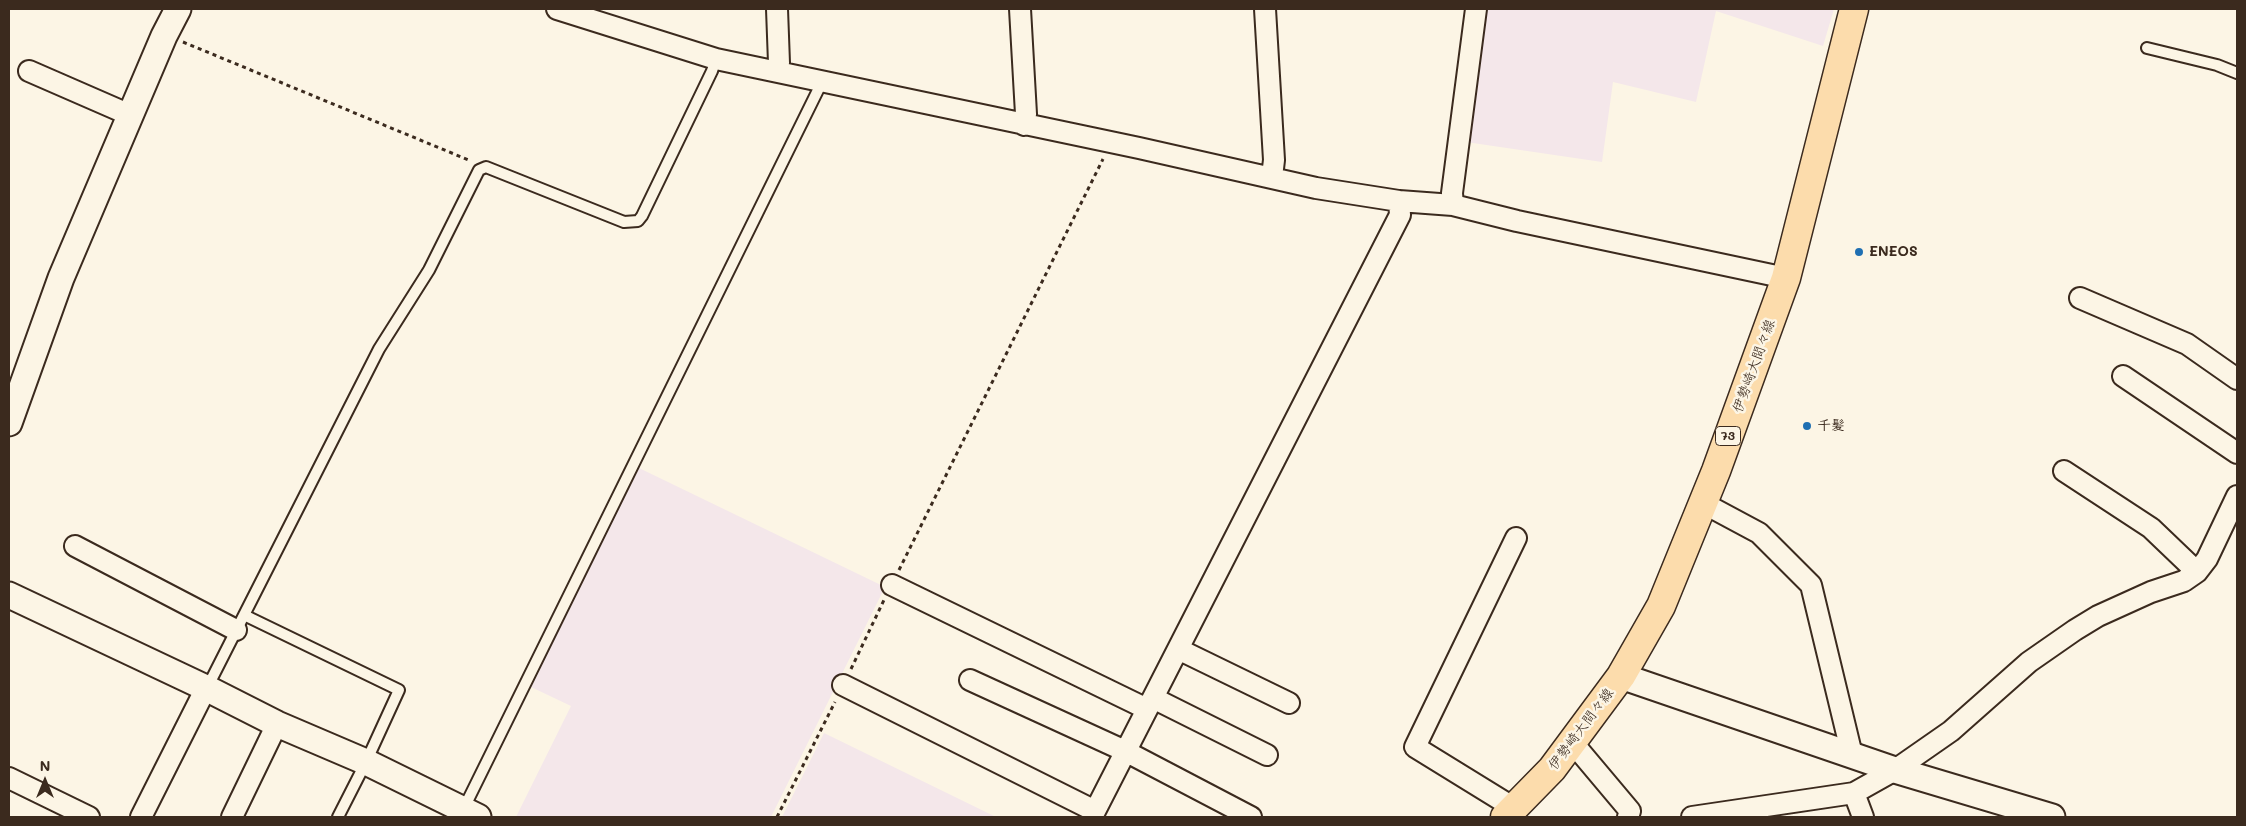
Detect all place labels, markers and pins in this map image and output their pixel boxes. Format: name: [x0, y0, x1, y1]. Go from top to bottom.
place label: ENEOS: [1869, 244, 1918, 260]
marker: ENEOS: [1853, 246, 1865, 258]
place label: 千髪: [1817, 418, 1845, 434]
marker: 千髪: [1801, 420, 1813, 432]

